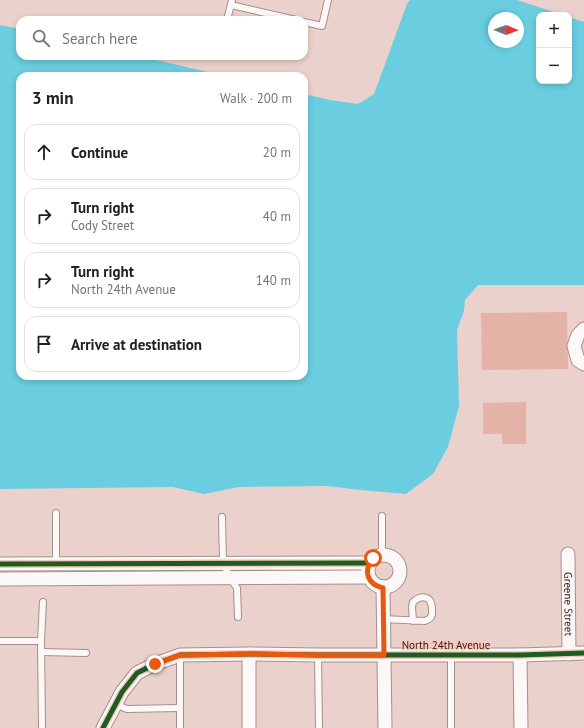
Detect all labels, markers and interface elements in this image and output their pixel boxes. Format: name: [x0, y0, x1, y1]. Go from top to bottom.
north arrow: [488, 12, 524, 48]
map controls: [536, 12, 572, 84]
button: +: [536, 12, 572, 48]
search box: [16, 16, 308, 60]
icon: search: [30, 27, 52, 49]
text: Search here: [62, 29, 138, 48]
button: −: [536, 48, 572, 84]
text: 3 min: [32, 87, 73, 109]
text: Walk · 200 m: [220, 90, 292, 107]
icon: ahead: [33, 141, 55, 163]
text: Continue: [71, 143, 128, 162]
text: 20 m: [263, 144, 291, 161]
text: Turn right: [71, 198, 134, 217]
icon: right: [33, 205, 55, 227]
text: 40 m: [263, 208, 291, 225]
text: Cody Street: [71, 217, 134, 234]
text: Turn right: [71, 262, 134, 281]
icon: right: [33, 269, 55, 291]
text: 140 m: [256, 272, 291, 289]
text: North 24th Avenue: [71, 281, 176, 298]
icon: arrive: [33, 333, 55, 355]
text: Arrive at destination: [71, 335, 202, 354]
route start: [364, 549, 382, 567]
street label: Greene Street: [561, 572, 576, 636]
street label: North 24th Avenue: [402, 638, 491, 652]
route end: [146, 655, 164, 673]

